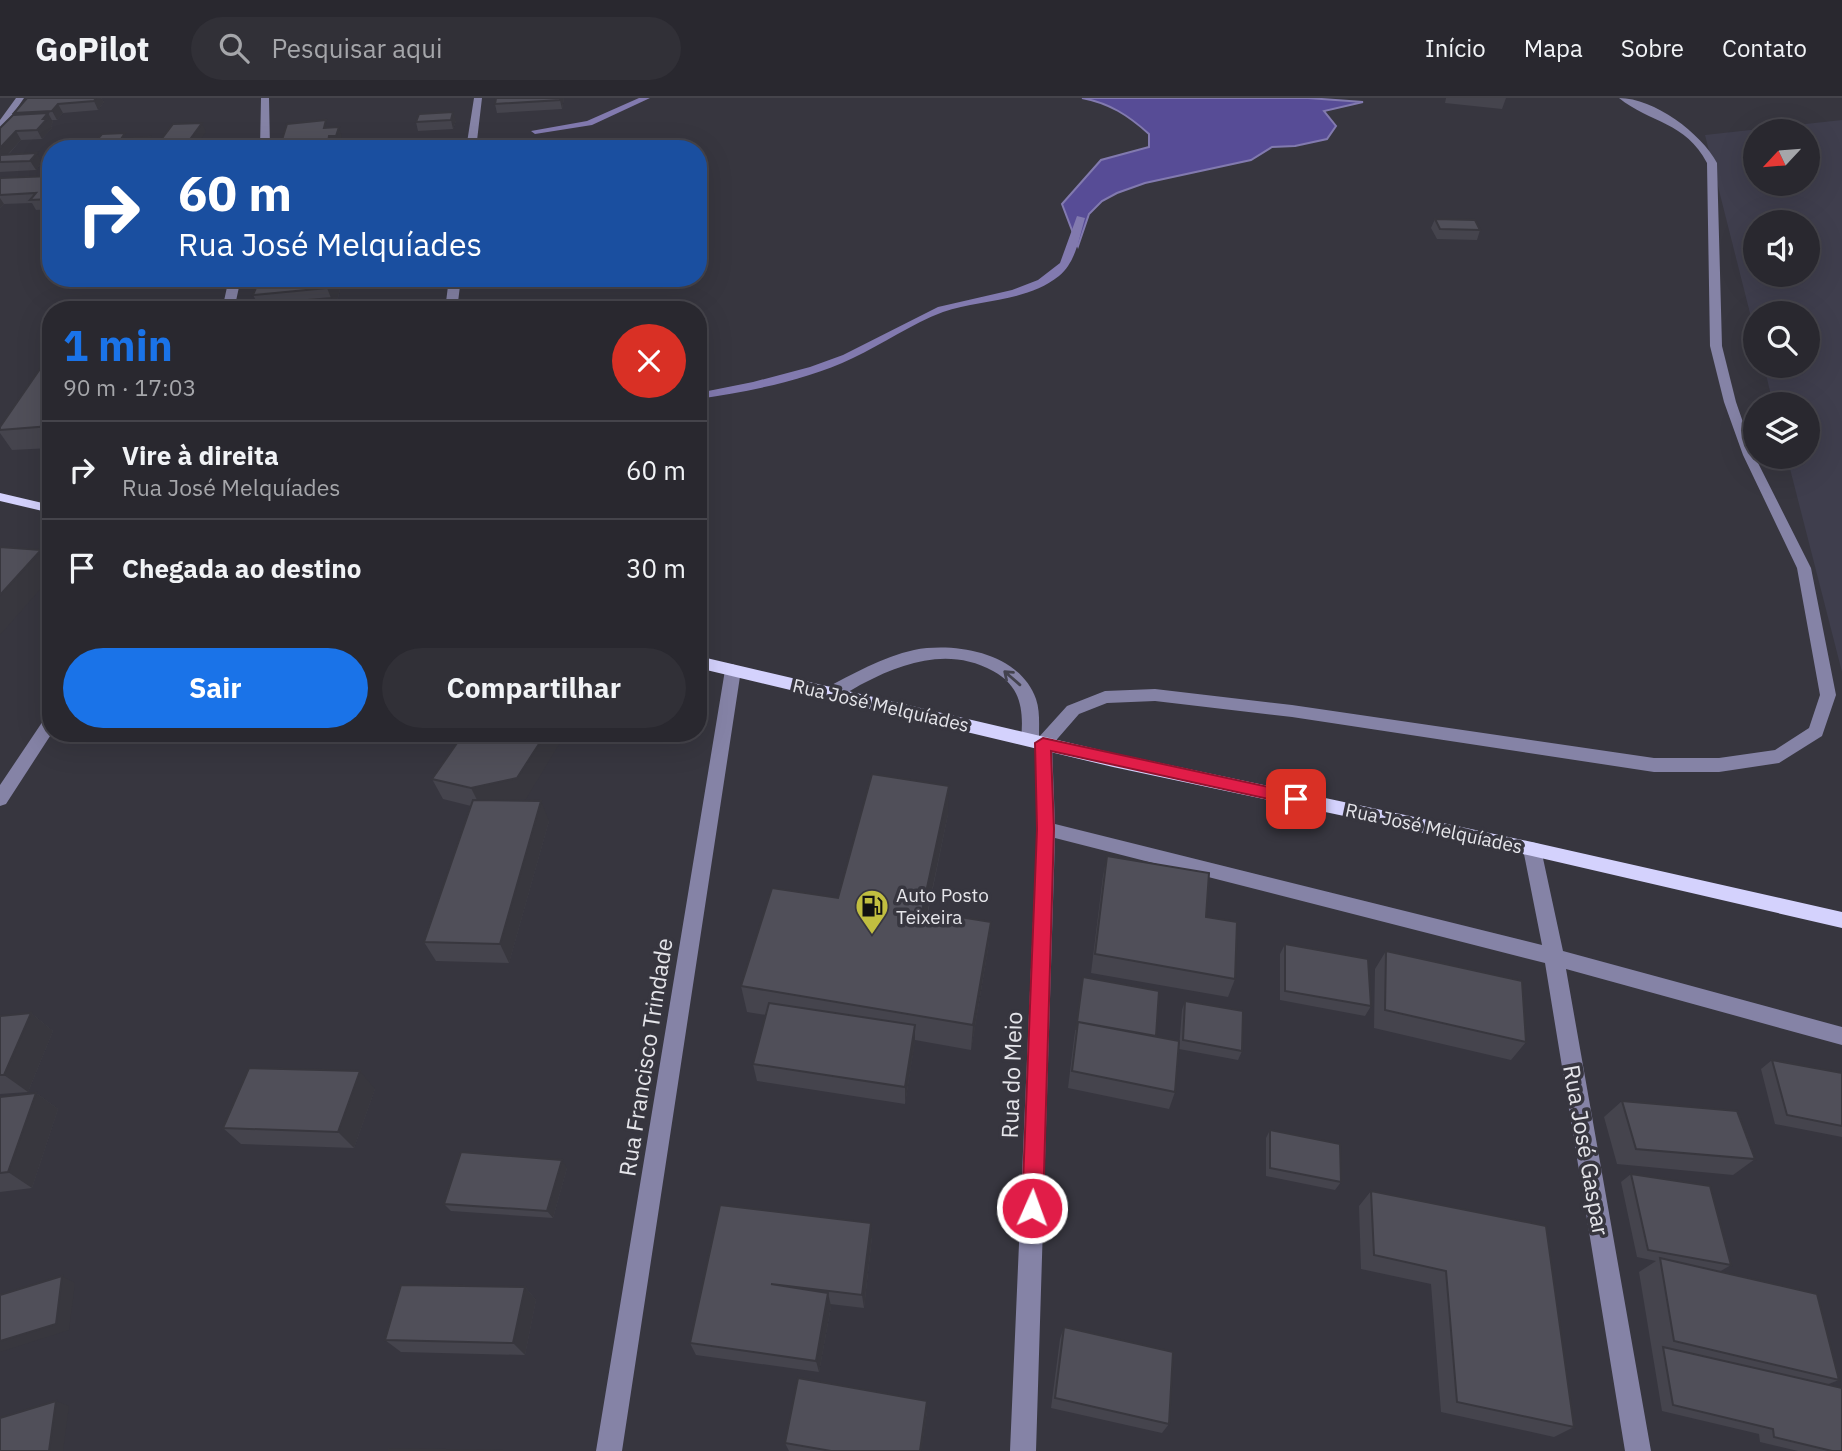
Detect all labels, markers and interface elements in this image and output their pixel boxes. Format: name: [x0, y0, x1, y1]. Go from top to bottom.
search box: [191, 17, 681, 80]
text: GoPilot: [35, 27, 149, 70]
icon: search: [215, 29, 253, 67]
text: Pesquisar aqui: [271, 31, 442, 65]
text: Início: [1425, 32, 1486, 64]
text: Mapa: [1524, 32, 1583, 64]
text: Sobre: [1621, 32, 1684, 64]
text: Contato: [1722, 32, 1807, 64]
north arrow: [1743, 119, 1820, 196]
map controls: [1743, 119, 1820, 469]
text: 60 m: [178, 161, 292, 224]
icon: right: [63, 168, 154, 259]
button: sound: [1743, 210, 1820, 287]
text: Rua José Melquíades: [178, 223, 482, 265]
button: search: [1743, 301, 1820, 378]
text: 1 min: [63, 318, 173, 373]
button: close: [612, 324, 686, 398]
text: 90 m · 17:03: [63, 372, 196, 402]
button: layers: [1743, 392, 1820, 469]
text: Vire à direita: [122, 438, 279, 472]
icon: right: [63, 451, 101, 489]
text: 60 m: [626, 453, 686, 487]
text: Rua José Melquíades: [122, 472, 341, 502]
icon: arrive: [63, 549, 101, 587]
text: Chegada ao destino: [122, 551, 361, 585]
text: 30 m: [626, 551, 686, 585]
button: Sair: [63, 648, 368, 728]
button: Compartilhar: [382, 648, 686, 728]
one-way arrow: [1003, 670, 1021, 686]
street label: Rua José Melquíades: [790, 673, 972, 737]
pin: [1266, 769, 1326, 829]
icon: arrive: [1277, 780, 1315, 818]
street label: Rua José Melquíades: [1343, 797, 1525, 859]
place label: Auto Posto Teixeira: [896, 883, 989, 929]
fuel station icon: Auto Posto Teixeira: [853, 887, 891, 936]
street label: Rua Francisco Trindade: [611, 936, 679, 1178]
street label: Rua do Meio: [994, 1011, 1028, 1139]
street label: Rua José Gaspar: [1557, 1062, 1617, 1238]
position arrow: [995, 1171, 1069, 1245]

